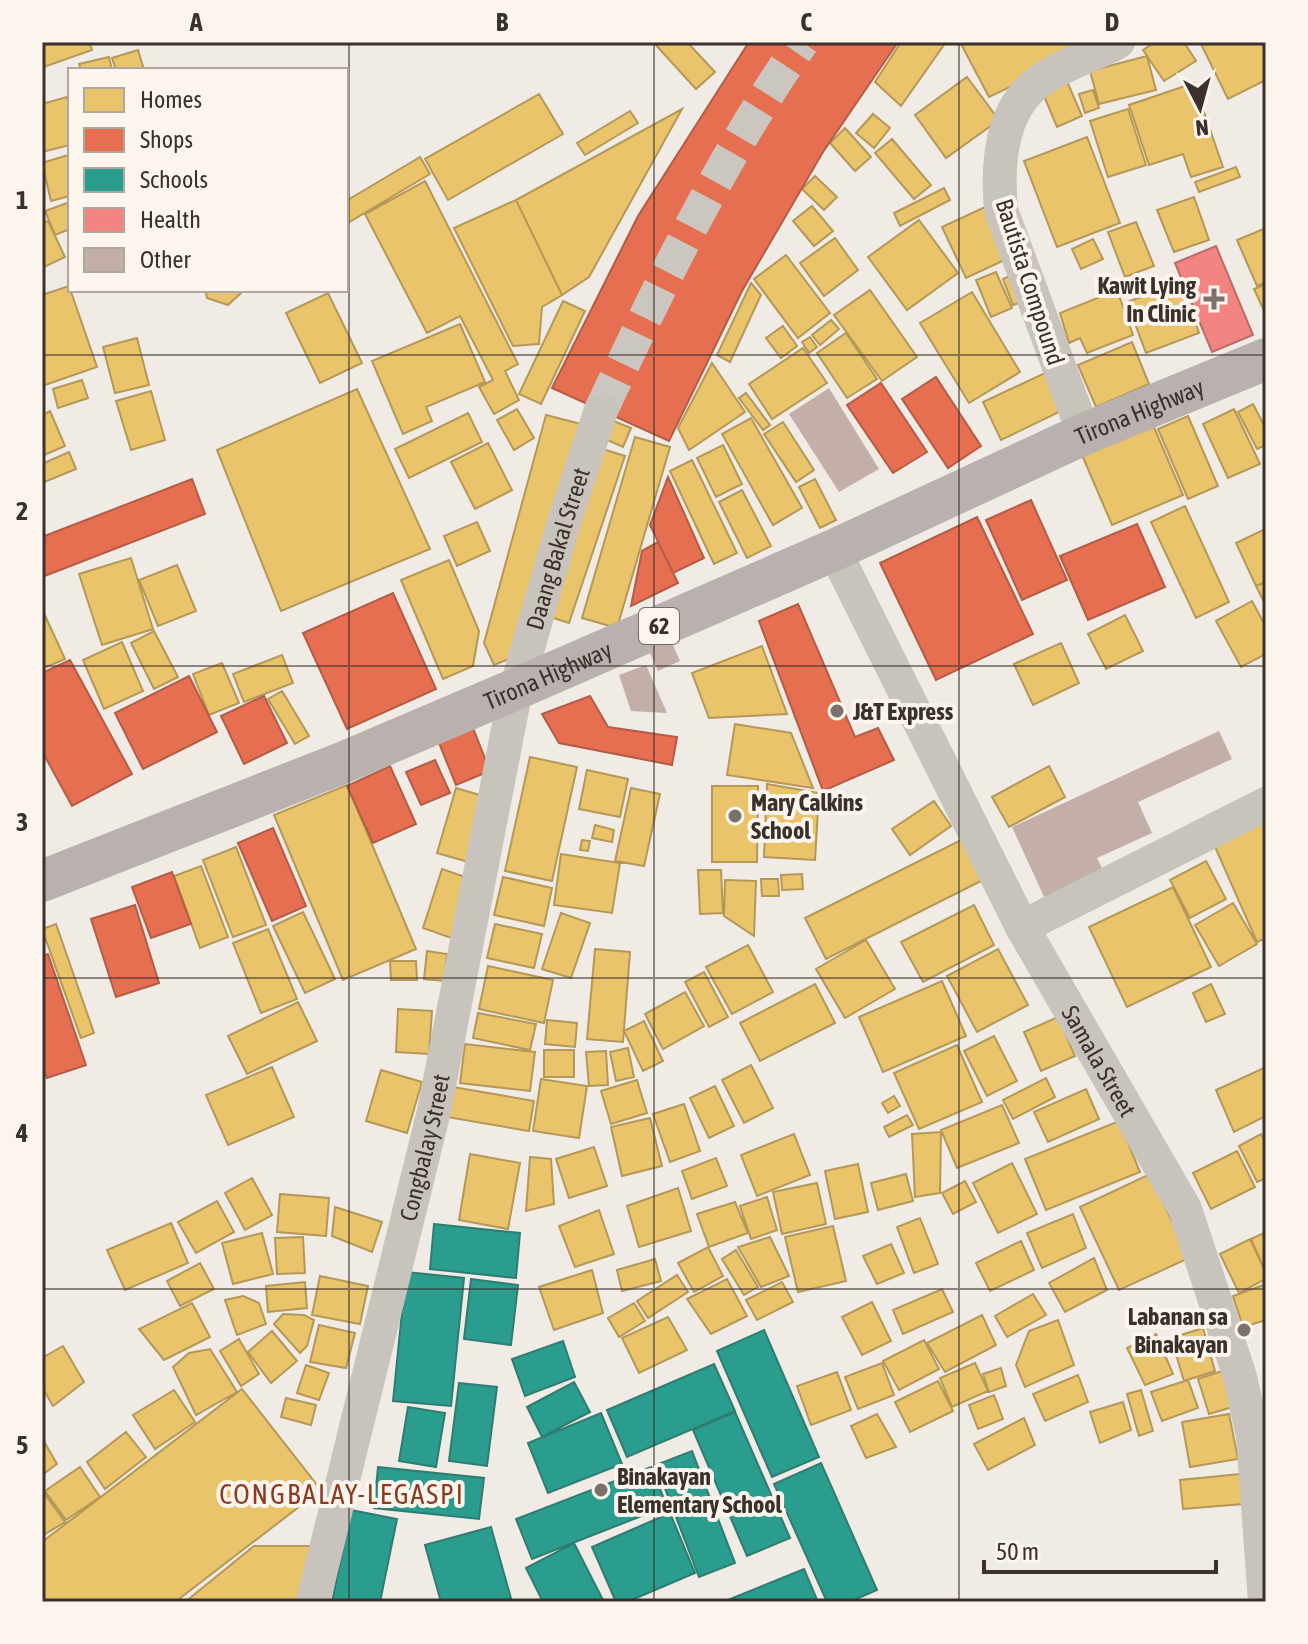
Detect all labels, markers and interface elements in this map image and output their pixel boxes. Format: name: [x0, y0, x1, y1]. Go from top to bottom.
text: A: [189, 7, 203, 37]
text: B: [496, 7, 509, 37]
text: C: [800, 7, 812, 37]
text: D: [1105, 7, 1119, 37]
legend: [68, 68, 348, 292]
north arrow: [1160, 68, 1240, 148]
text: Homes: [140, 86, 202, 113]
text: N: [1194, 114, 1210, 141]
text: Shops: [140, 126, 193, 153]
text: Schools: [140, 166, 208, 193]
text: 1: [16, 185, 28, 215]
street label: Bautista Compound: [990, 196, 1070, 368]
text: Health: [140, 206, 201, 233]
text: Other: [140, 246, 191, 273]
place label: Kawit Lying In Clinic: [1098, 272, 1197, 327]
marker: Kawit Lying In Clinic: [1203, 288, 1225, 310]
street label: Tirona Highway: [1071, 373, 1208, 450]
street label: Daang Bakal Street: [520, 464, 595, 633]
text: 2: [16, 496, 28, 526]
road number: 62: [639, 608, 679, 644]
street label: Tirona Highway: [480, 635, 616, 715]
place label: J&T Express: [852, 698, 954, 725]
marker: J&T Express: [828, 702, 846, 720]
place label: Mary Calkins School: [751, 789, 863, 844]
text: 3: [16, 807, 28, 837]
marker: Mary Calkins School: [726, 807, 744, 825]
street label: Samala Street: [1057, 1001, 1142, 1121]
street label: Congbalay Street: [394, 1072, 454, 1224]
text: 4: [15, 1118, 28, 1148]
place label: Labanan sa Binakayan: [1128, 1303, 1228, 1358]
marker: Labanan sa Binakayan: [1235, 1321, 1253, 1339]
text: 5: [16, 1430, 28, 1460]
place label: Binakayan Elementary School: [617, 1463, 783, 1518]
district label: CONGBALAY-LEGASPI: [219, 1478, 465, 1510]
marker: Binakayan Elementary School: [592, 1481, 610, 1499]
scale bar: [984, 1524, 1216, 1574]
text: 50 m: [996, 1538, 1039, 1565]

